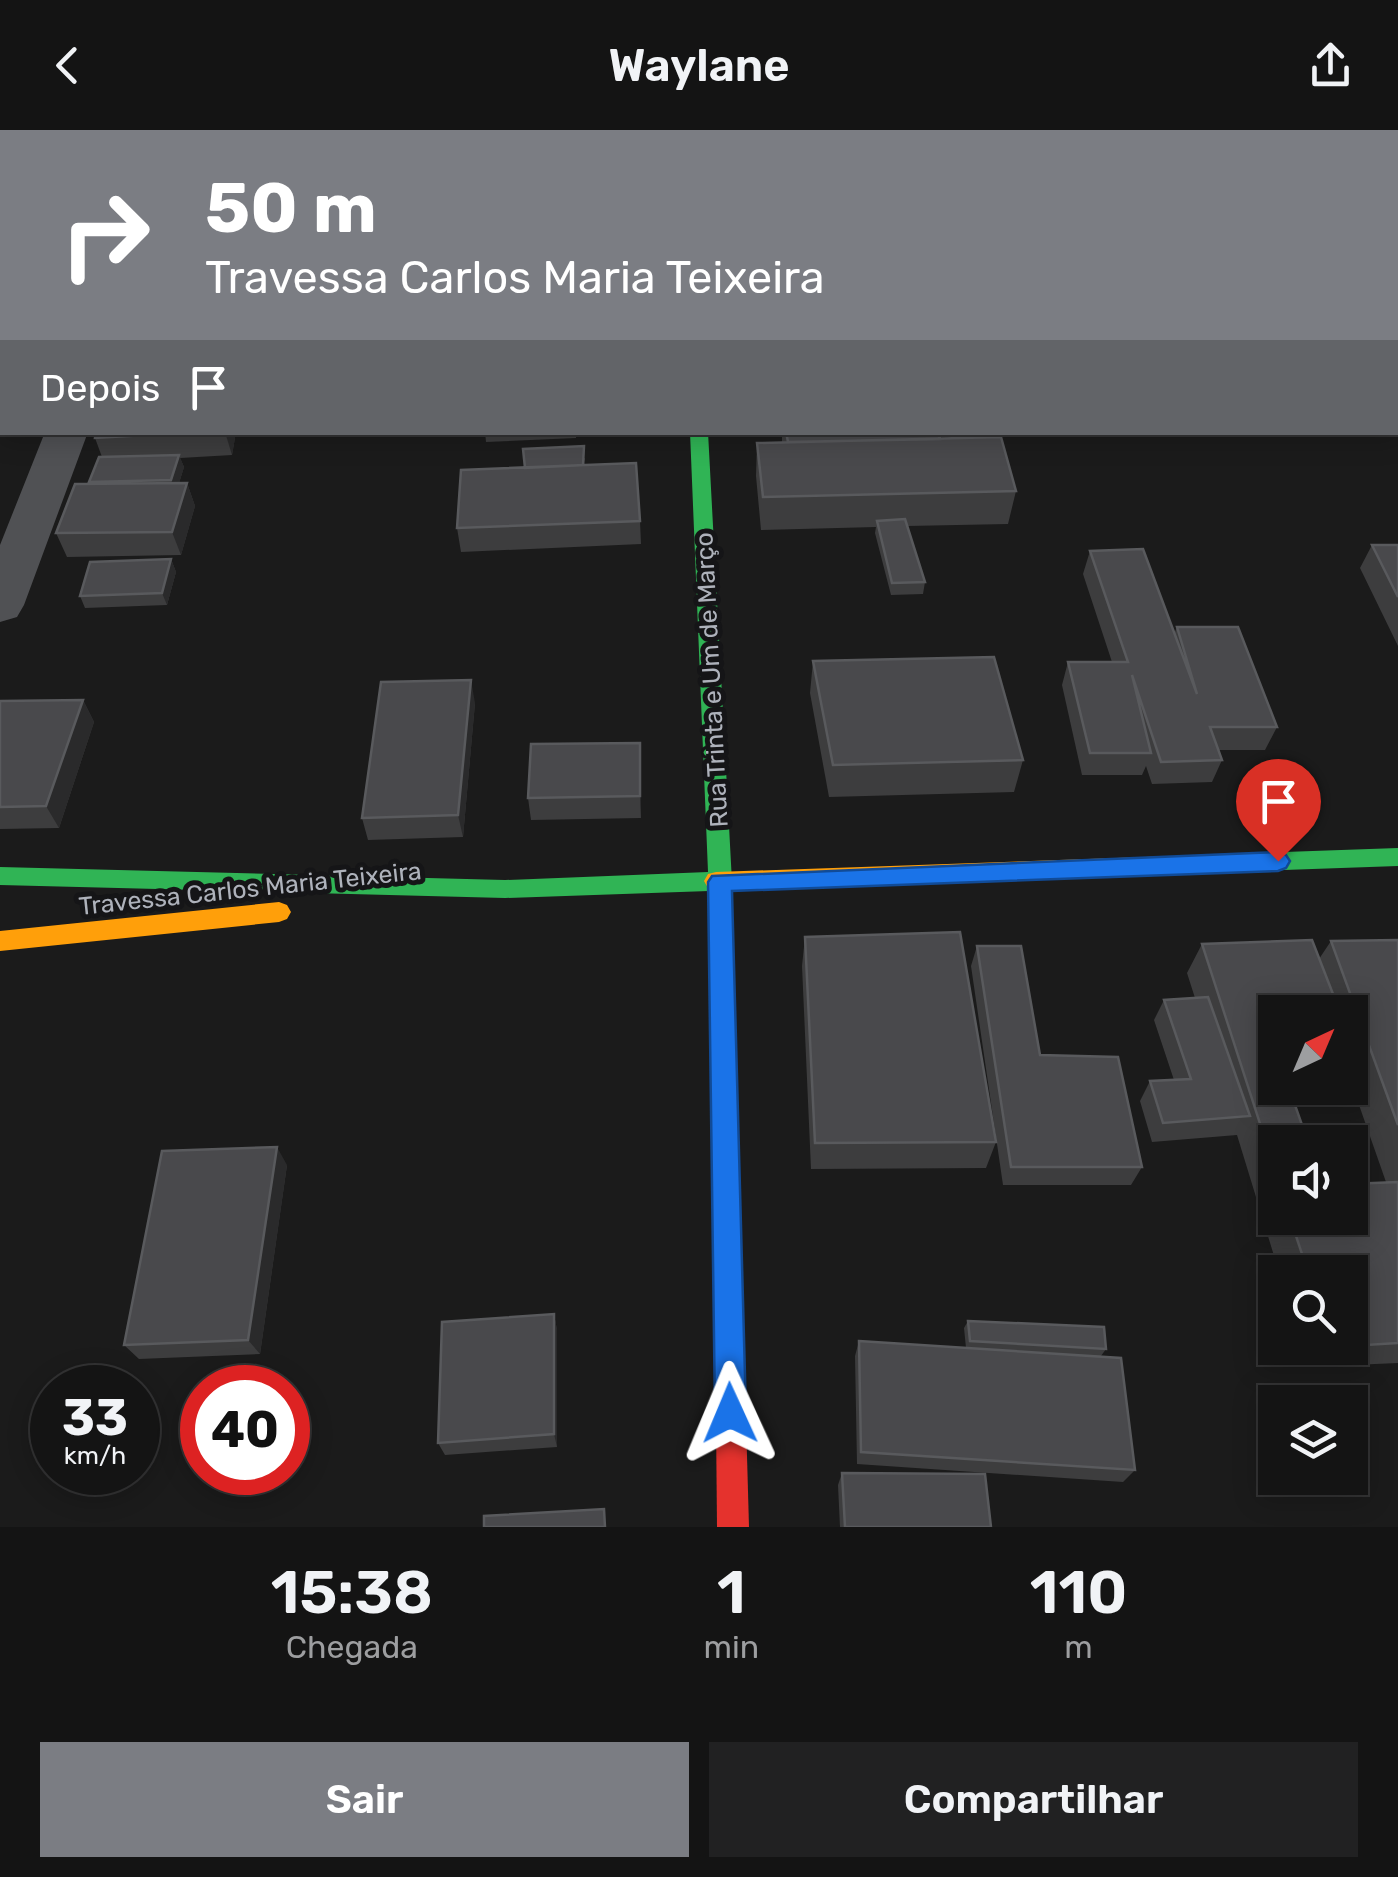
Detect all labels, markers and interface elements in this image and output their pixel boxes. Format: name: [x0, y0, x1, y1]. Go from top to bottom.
icon: back: [40, 38, 95, 93]
icon: share: [1303, 38, 1358, 93]
text: Waylane: [608, 39, 790, 92]
text: 50 m: [205, 167, 377, 250]
icon: right: [40, 170, 170, 300]
text: Travessa Carlos Maria Teixeira: [205, 251, 825, 304]
icon: arrive: [181, 360, 236, 415]
text: Depois: [40, 365, 161, 411]
street label: Rua Trinta e Um de Março: [689, 532, 734, 828]
pin: [1236, 759, 1321, 862]
icon: arrive: [1251, 774, 1306, 829]
street label: Travessa Carlos Maria Teixeira: [77, 856, 423, 921]
north arrow: [1258, 995, 1368, 1105]
map controls: [1258, 995, 1368, 1495]
button: sound: [1258, 1125, 1368, 1235]
button: search: [1258, 1255, 1368, 1365]
position arrow: [678, 1361, 782, 1465]
speed limit sign: 40: [180, 1365, 310, 1495]
button: layers: [1258, 1385, 1368, 1495]
text: 33: [62, 1388, 128, 1448]
text: km/h: [64, 1441, 126, 1470]
text: 15:38: [271, 1557, 433, 1628]
text: 1: [717, 1557, 746, 1628]
text: 110: [1030, 1557, 1127, 1628]
text: Chegada: [286, 1628, 418, 1666]
text: min: [704, 1628, 759, 1666]
text: m: [1064, 1628, 1093, 1666]
button: Sair: [40, 1742, 689, 1857]
button: Compartilhar: [709, 1742, 1358, 1857]

